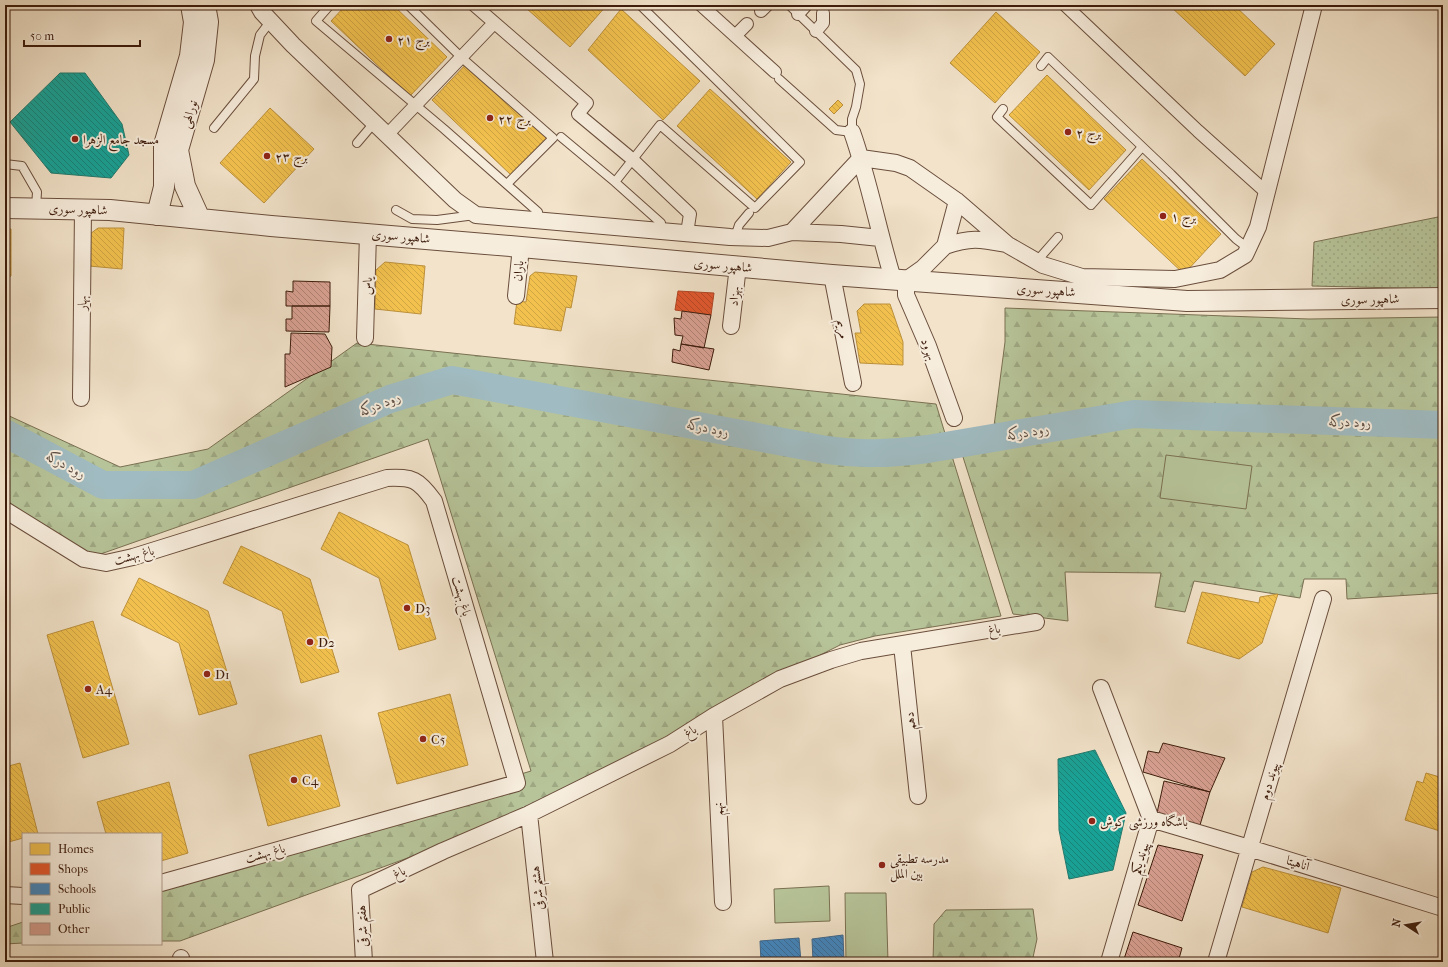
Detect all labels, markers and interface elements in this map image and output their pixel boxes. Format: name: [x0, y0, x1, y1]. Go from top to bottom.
scale bar: [24, 22, 140, 48]
text: 50 m: [30, 29, 54, 43]
place label: برج ۲۱: [397, 32, 430, 51]
marker: برج ۲۱: [384, 34, 394, 44]
street label: نورالهی: [178, 98, 202, 130]
place label: برج ۲۲: [498, 111, 531, 130]
marker: برج ۲۲: [485, 113, 495, 123]
place label: برج ۲: [1076, 125, 1102, 144]
marker: برج ۲: [1063, 127, 1073, 137]
place label: مسجد جامع الزهرا: [83, 132, 159, 152]
marker: مسجد جامع الزهرا: [70, 134, 80, 144]
place label: برج ۲۳: [275, 149, 308, 168]
marker: برج ۲۳: [262, 151, 272, 161]
street label: شاهپور سوری: [48, 200, 108, 220]
place label: برج ۱: [1171, 209, 1197, 228]
marker: برج ۱: [1158, 211, 1168, 221]
street label: شاهپور سوری: [371, 226, 431, 248]
street label: شاهپور سوری: [693, 255, 753, 277]
street label: باران: [509, 260, 528, 282]
street label: یاس: [359, 275, 376, 295]
street label: شاهپور سوری: [1016, 280, 1076, 302]
street label: بهزاد: [725, 285, 744, 307]
street label: شاهپور سوری: [1340, 291, 1400, 309]
street label: بهار: [74, 295, 91, 313]
street label: مریم: [830, 318, 852, 341]
street label: بهرود: [917, 336, 940, 363]
water label: رود درکه: [357, 388, 403, 420]
water label: رود درکه: [1328, 413, 1372, 431]
water label: رود درکه: [686, 416, 730, 440]
water label: رود درکه: [1006, 420, 1050, 444]
water label: رود درکه: [43, 448, 89, 482]
street label: باغ بهشت: [112, 542, 157, 571]
street label: باغ بهشت: [445, 574, 475, 619]
place label: D3: [415, 601, 430, 616]
marker: D3: [402, 603, 412, 613]
street label: باغ: [987, 621, 1002, 641]
place label: D2: [318, 635, 335, 650]
marker: D2: [305, 637, 315, 647]
place label: D1: [215, 667, 230, 682]
marker: D1: [202, 669, 212, 679]
place label: A4: [95, 682, 112, 697]
marker: A4: [83, 684, 93, 694]
street label: دهم: [902, 710, 923, 731]
street label: باغ: [681, 721, 701, 744]
place label: C5: [431, 732, 446, 747]
marker: C5: [418, 734, 428, 744]
street label: پیوند دوم: [1256, 760, 1285, 803]
place label: C4: [302, 773, 319, 788]
marker: C4: [289, 775, 299, 785]
street label: نهم: [710, 802, 731, 816]
place label: باشگاه ورزشی کوش: [1100, 813, 1188, 831]
marker: باشگاه ورزشی کوش: [1087, 816, 1097, 826]
legend: [22, 833, 162, 945]
street label: باغ بهشت: [243, 840, 288, 870]
street label: پیوند یکم: [1128, 840, 1157, 878]
text: Homes: [58, 842, 94, 856]
place label: مدرسه تطبیقی بین الملل: [890, 851, 949, 883]
street label: آناهیتا: [1285, 852, 1313, 874]
marker: مدرسه تطبیقی بین الملل: [877, 860, 887, 870]
text: Shops: [58, 862, 88, 876]
street label: باغ: [390, 863, 410, 885]
street label: هشتم شرقی: [527, 864, 553, 911]
text: Schools: [58, 882, 97, 896]
text: Public: [58, 902, 90, 916]
street label: هفتم شرقی: [353, 904, 377, 947]
north arrow: [1386, 905, 1426, 945]
text: N: [1389, 917, 1404, 928]
text: Other: [58, 922, 90, 936]

